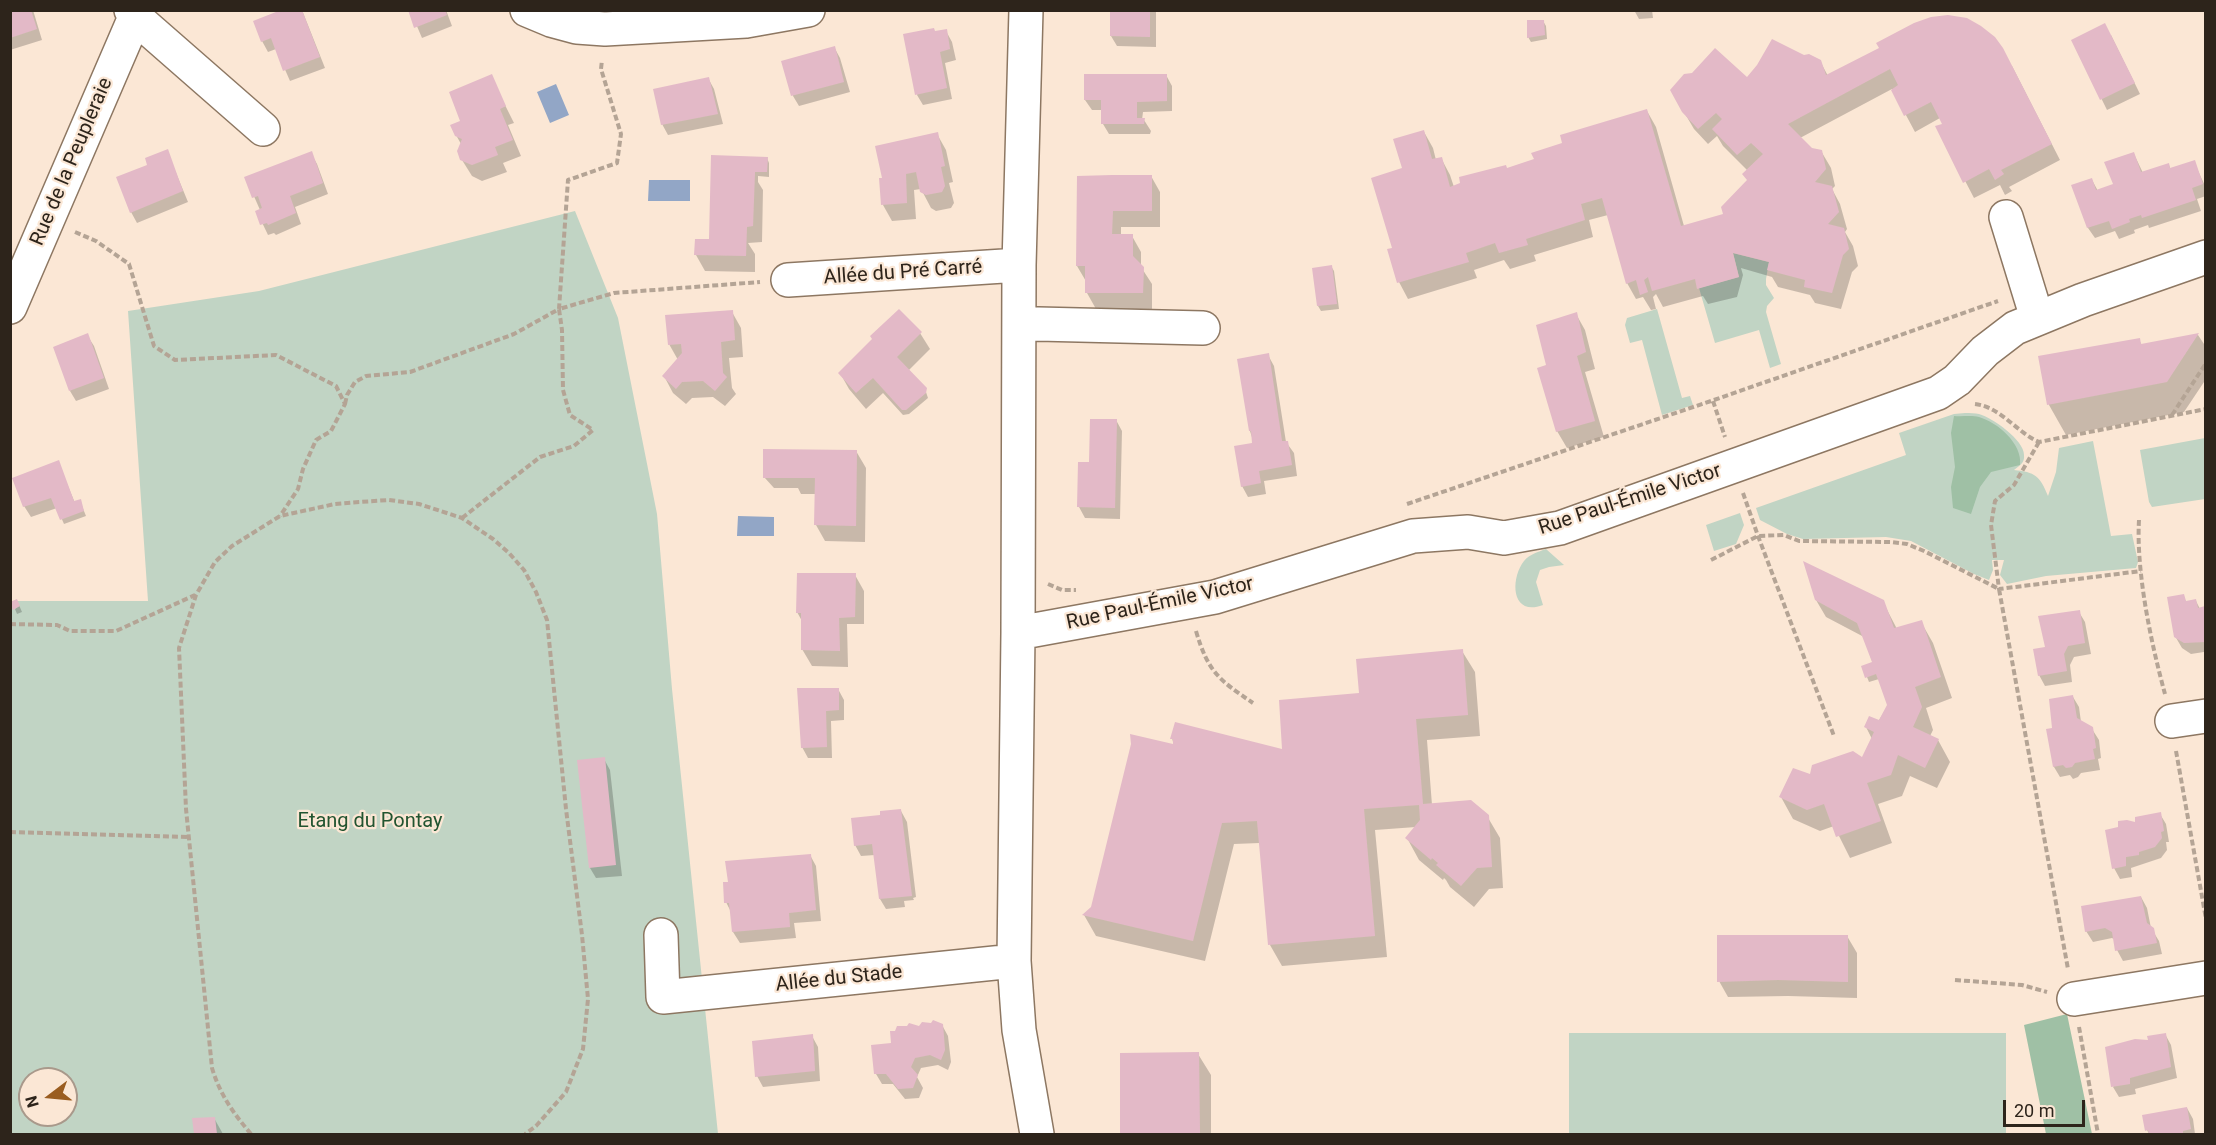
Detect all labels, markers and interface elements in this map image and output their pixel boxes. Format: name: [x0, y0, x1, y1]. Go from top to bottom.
street label: Rue de la Peupleraie: [26, 74, 118, 250]
street label: Allée du Pré Carré: [823, 255, 983, 291]
street label: Rue Paul-Émile Victor: [1536, 459, 1724, 541]
street label: Rue Paul-Émile Victor: [1064, 572, 1256, 636]
park label: Etang du Pontay: [298, 810, 442, 834]
street label: Allée du Stade: [774, 960, 904, 998]
north arrow: [18, 1067, 78, 1127]
scale bar: [2006, 1088, 2088, 1126]
text: N: [21, 1094, 43, 1110]
text: 20 m: [2014, 1100, 2054, 1121]

